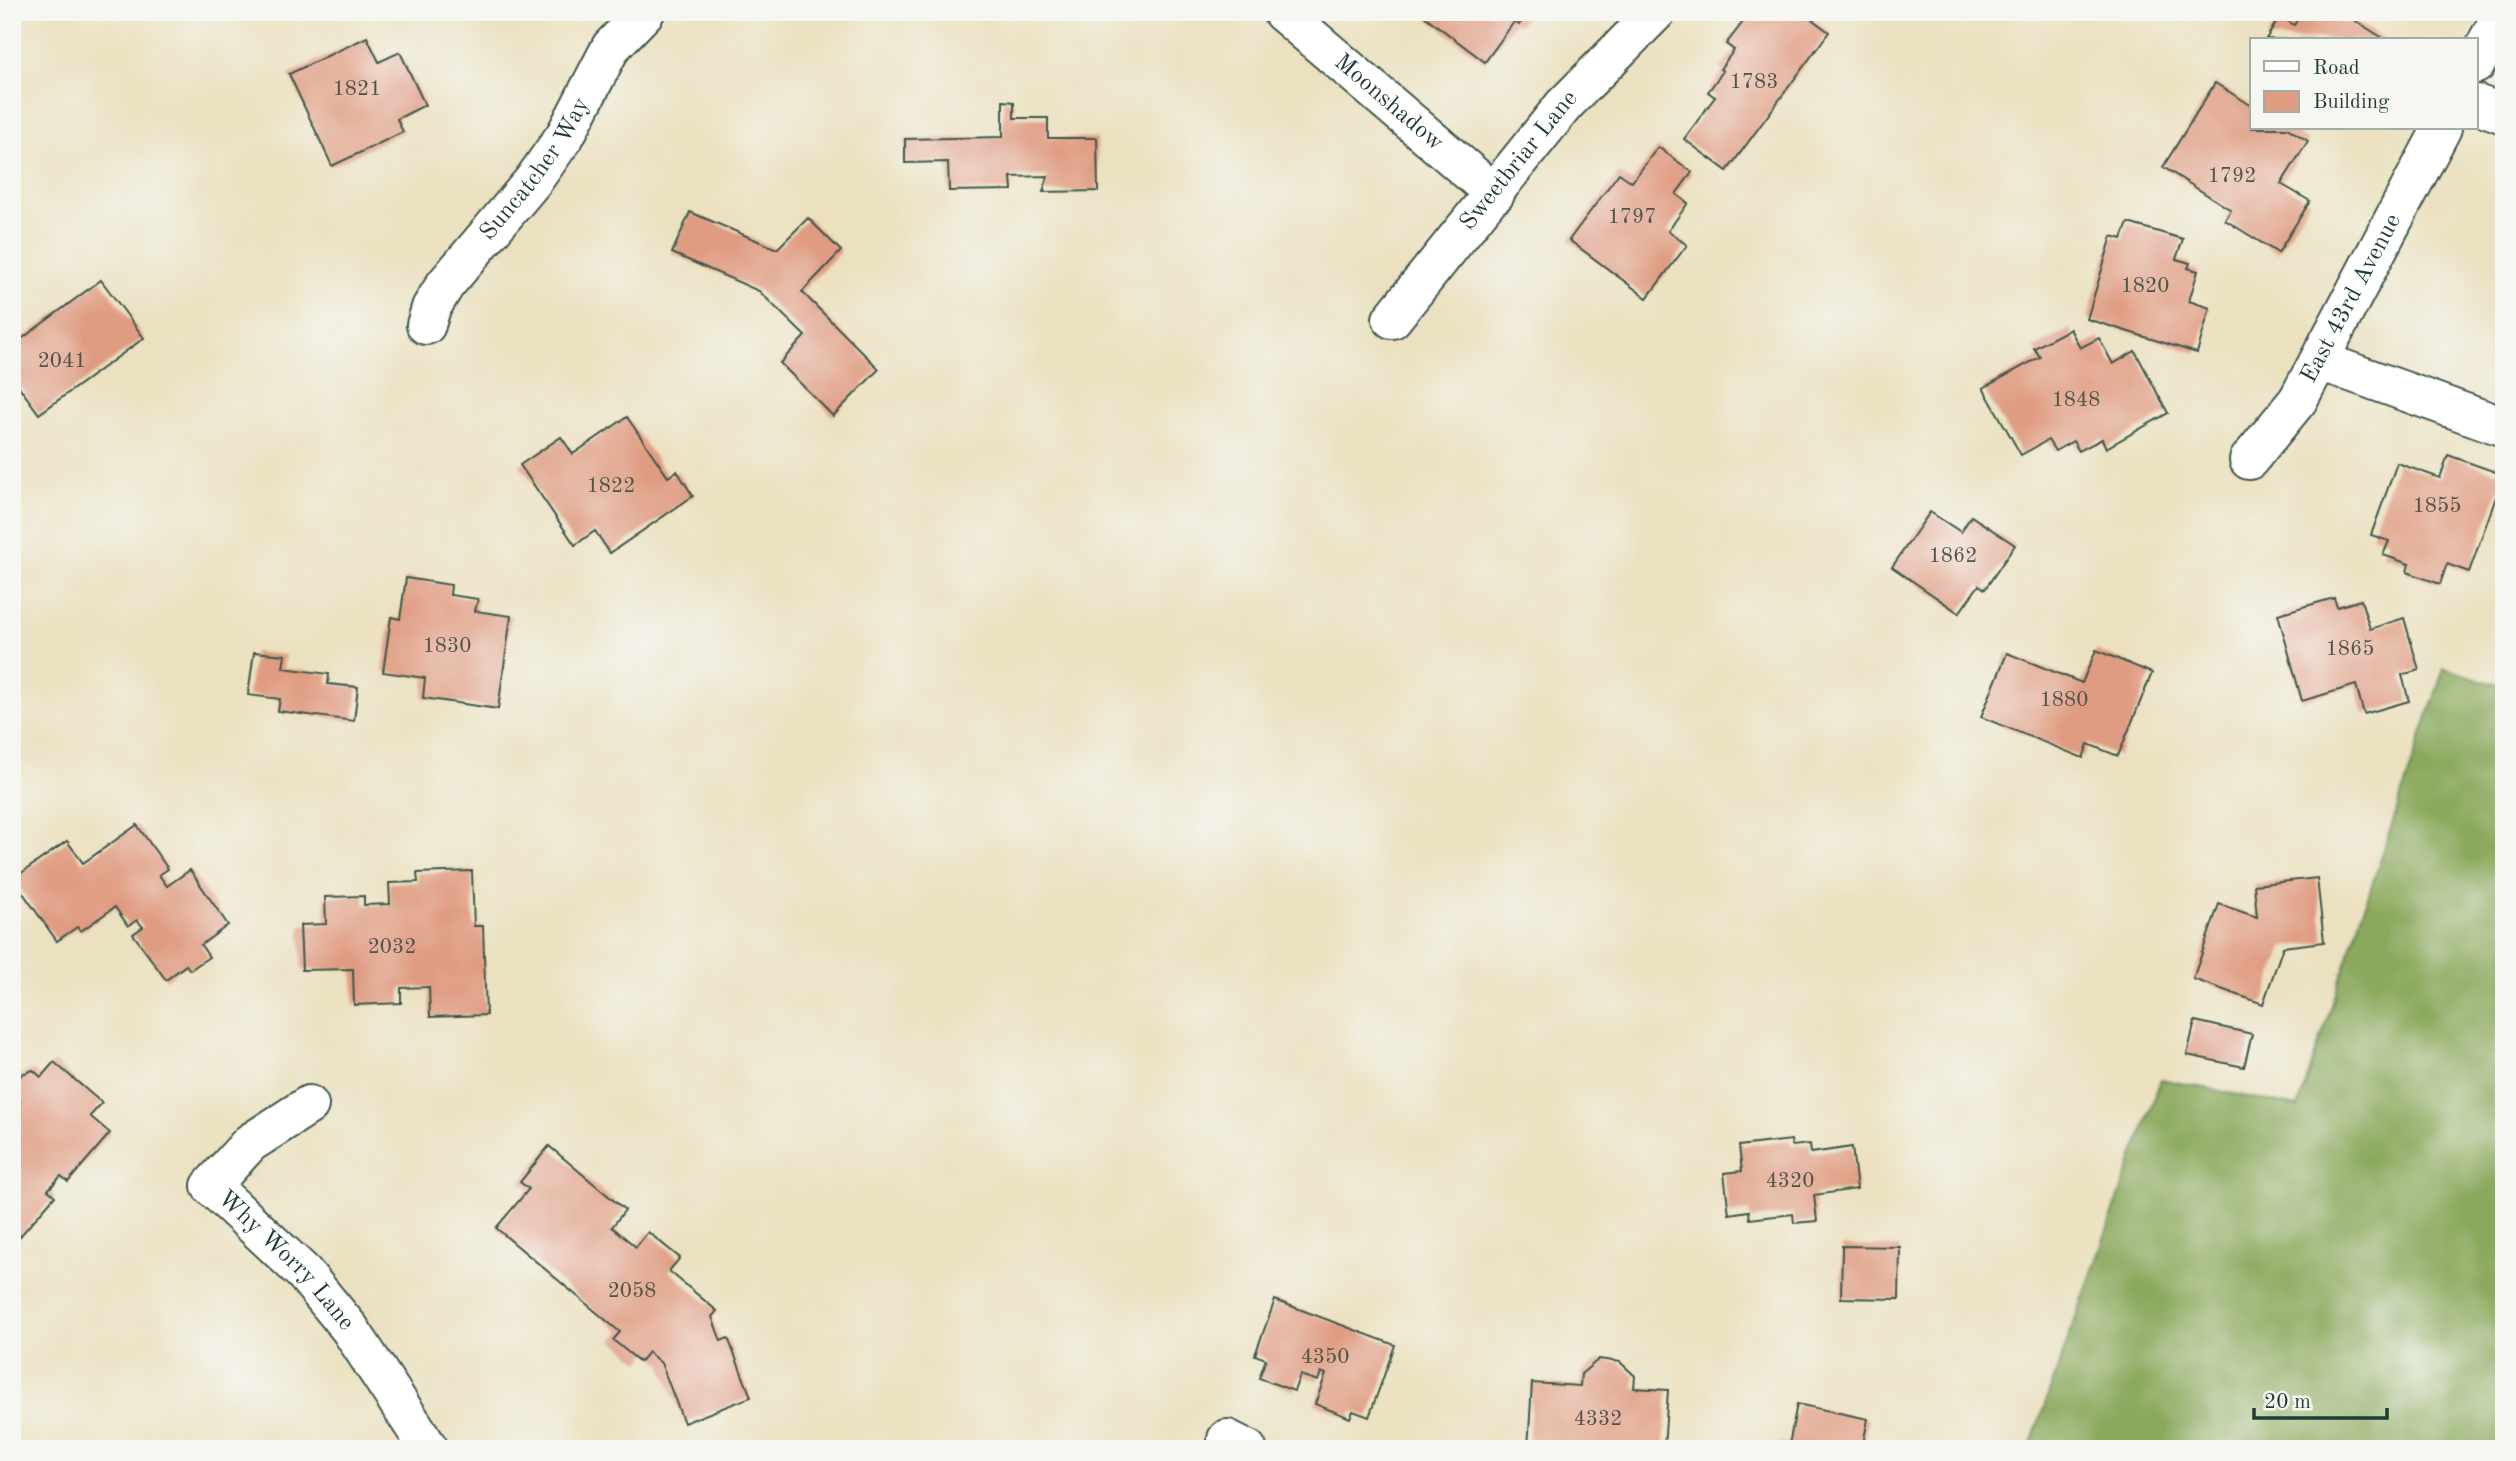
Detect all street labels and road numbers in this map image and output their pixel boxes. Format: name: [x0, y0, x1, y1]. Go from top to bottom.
street label: Moonshadow: [1329, 50, 1448, 156]
street label: Sweetbriar Lane: [1456, 86, 1583, 235]
street label: Suncatcher Way: [476, 94, 595, 245]
street label: East 43rd Avenue: [2297, 210, 2406, 387]
street label: Why Worry Lane: [213, 1186, 358, 1335]

